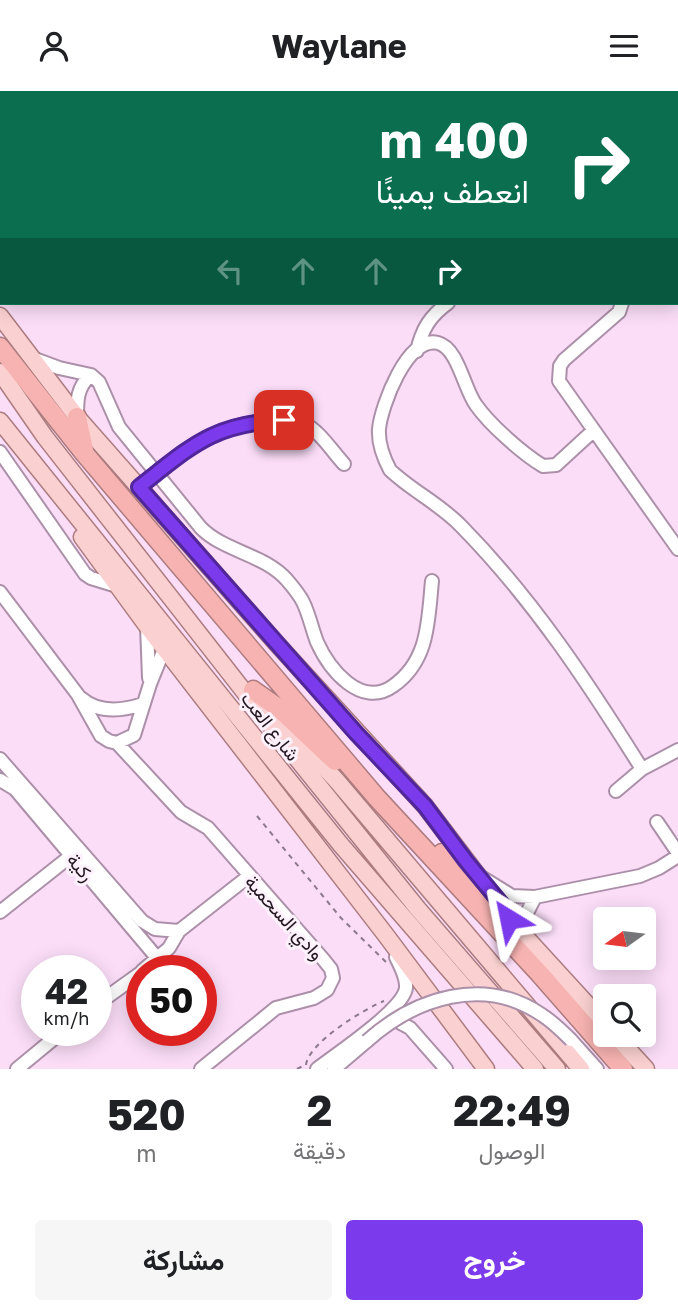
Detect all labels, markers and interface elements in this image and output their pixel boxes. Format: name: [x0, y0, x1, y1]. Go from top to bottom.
icon: person: [35, 27, 73, 65]
text: Waylane: [271, 27, 407, 65]
icon: menu: [605, 27, 643, 65]
text: 400 m: [380, 110, 529, 169]
icon: right: [553, 119, 644, 210]
text: انعطف يمينًا: [376, 172, 529, 210]
icon: left: [211, 252, 249, 290]
icon: ahead: [284, 252, 322, 290]
icon: ahead: [357, 252, 395, 290]
icon: right: [430, 252, 468, 290]
pin: [254, 390, 314, 450]
icon: arrive: [265, 401, 303, 439]
street label: شارع العب: [235, 687, 305, 766]
street label: ركية: [62, 848, 99, 886]
street label: وادي السحمية: [237, 870, 329, 968]
position arrow: [472, 882, 546, 956]
north arrow: [593, 907, 656, 969]
map controls: [593, 907, 656, 1047]
speed limit sign: 50: [126, 955, 217, 1046]
text: 42: [45, 970, 88, 1012]
button: search: [593, 984, 656, 1047]
text: km/h: [44, 1007, 89, 1029]
text: 2: [307, 1085, 332, 1135]
text: 22:49: [453, 1085, 571, 1135]
text: 520: [107, 1089, 186, 1139]
text: دقيقة: [293, 1136, 346, 1164]
text: الوصول: [479, 1136, 545, 1164]
text: m: [136, 1139, 157, 1167]
button: مشاركة: [35, 1220, 332, 1300]
button: خروج: [346, 1220, 643, 1300]

